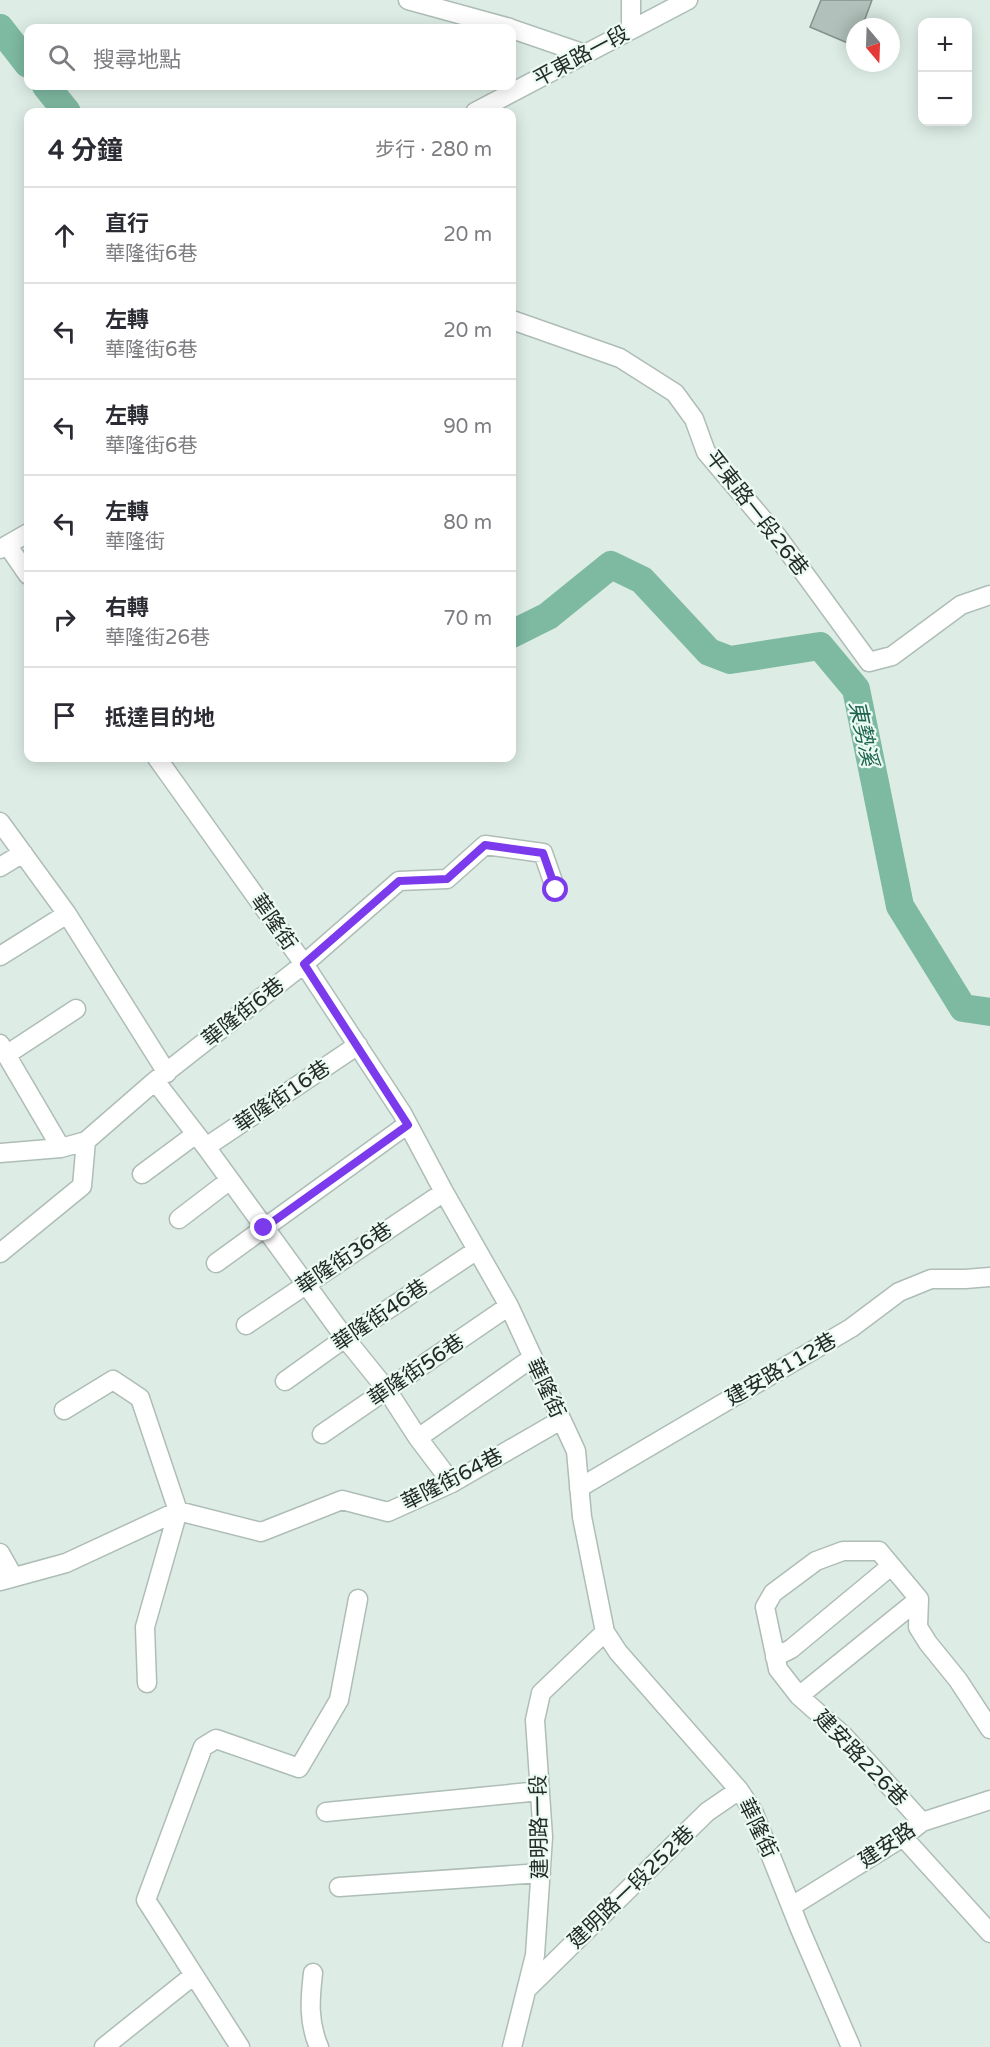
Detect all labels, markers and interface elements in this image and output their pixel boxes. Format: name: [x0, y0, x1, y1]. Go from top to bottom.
north arrow: [846, 18, 900, 72]
map controls: [918, 18, 972, 126]
button: +: [918, 18, 972, 72]
street label: 平東路一段: [529, 21, 633, 92]
search box: [24, 24, 516, 90]
icon: search: [45, 41, 78, 74]
text: 搜尋地點: [93, 47, 181, 73]
button: −: [918, 72, 972, 126]
text: 4 分鐘: [48, 135, 123, 166]
text: 步行 · 280 m: [375, 138, 492, 162]
text: 直行: [105, 211, 149, 237]
icon: ahead: [48, 219, 81, 252]
text: 20 m: [443, 223, 492, 247]
text: 華隆街6巷: [105, 242, 198, 266]
text: 左轉: [105, 307, 149, 333]
icon: left: [48, 315, 81, 348]
text: 20 m: [443, 319, 492, 343]
text: 華隆街6巷: [105, 338, 198, 362]
text: 左轉: [105, 403, 149, 429]
icon: left: [48, 411, 81, 444]
text: 90 m: [443, 415, 492, 439]
text: 華隆街6巷: [105, 434, 198, 458]
street label: 平東路一段26巷: [700, 446, 813, 581]
text: 左轉: [105, 499, 149, 525]
icon: left: [48, 507, 81, 540]
text: 80 m: [443, 511, 492, 535]
text: 華隆街: [105, 530, 165, 554]
text: 右轉: [105, 595, 149, 621]
icon: right: [48, 603, 81, 636]
text: 70 m: [443, 607, 492, 631]
text: 華隆街26巷: [105, 626, 210, 650]
water label: 東勢溪: [843, 698, 883, 771]
icon: arrive: [48, 699, 81, 732]
text: 抵達目的地: [105, 705, 215, 731]
route start: [542, 876, 568, 902]
street label: 華隆街: [245, 889, 302, 955]
street label: 華隆街6巷: [197, 973, 289, 1052]
street label: 華隆街16巷: [230, 1055, 335, 1138]
route end: [250, 1214, 276, 1240]
street label: 華隆街36巷: [292, 1217, 397, 1300]
street label: 華隆街46巷: [328, 1274, 433, 1357]
street label: 建安路112巷: [721, 1328, 841, 1411]
street label: 華隆街56巷: [364, 1329, 469, 1412]
street label: 華隆街: [521, 1354, 570, 1422]
street label: 華隆街64巷: [397, 1443, 507, 1516]
street label: 建安路226巷: [809, 1705, 913, 1811]
street label: 建明路一段: [526, 1774, 553, 1880]
street label: 華隆街: [733, 1794, 783, 1862]
street label: 建安路: [854, 1817, 920, 1873]
street label: 建明路一段252巷: [563, 1821, 700, 1954]

